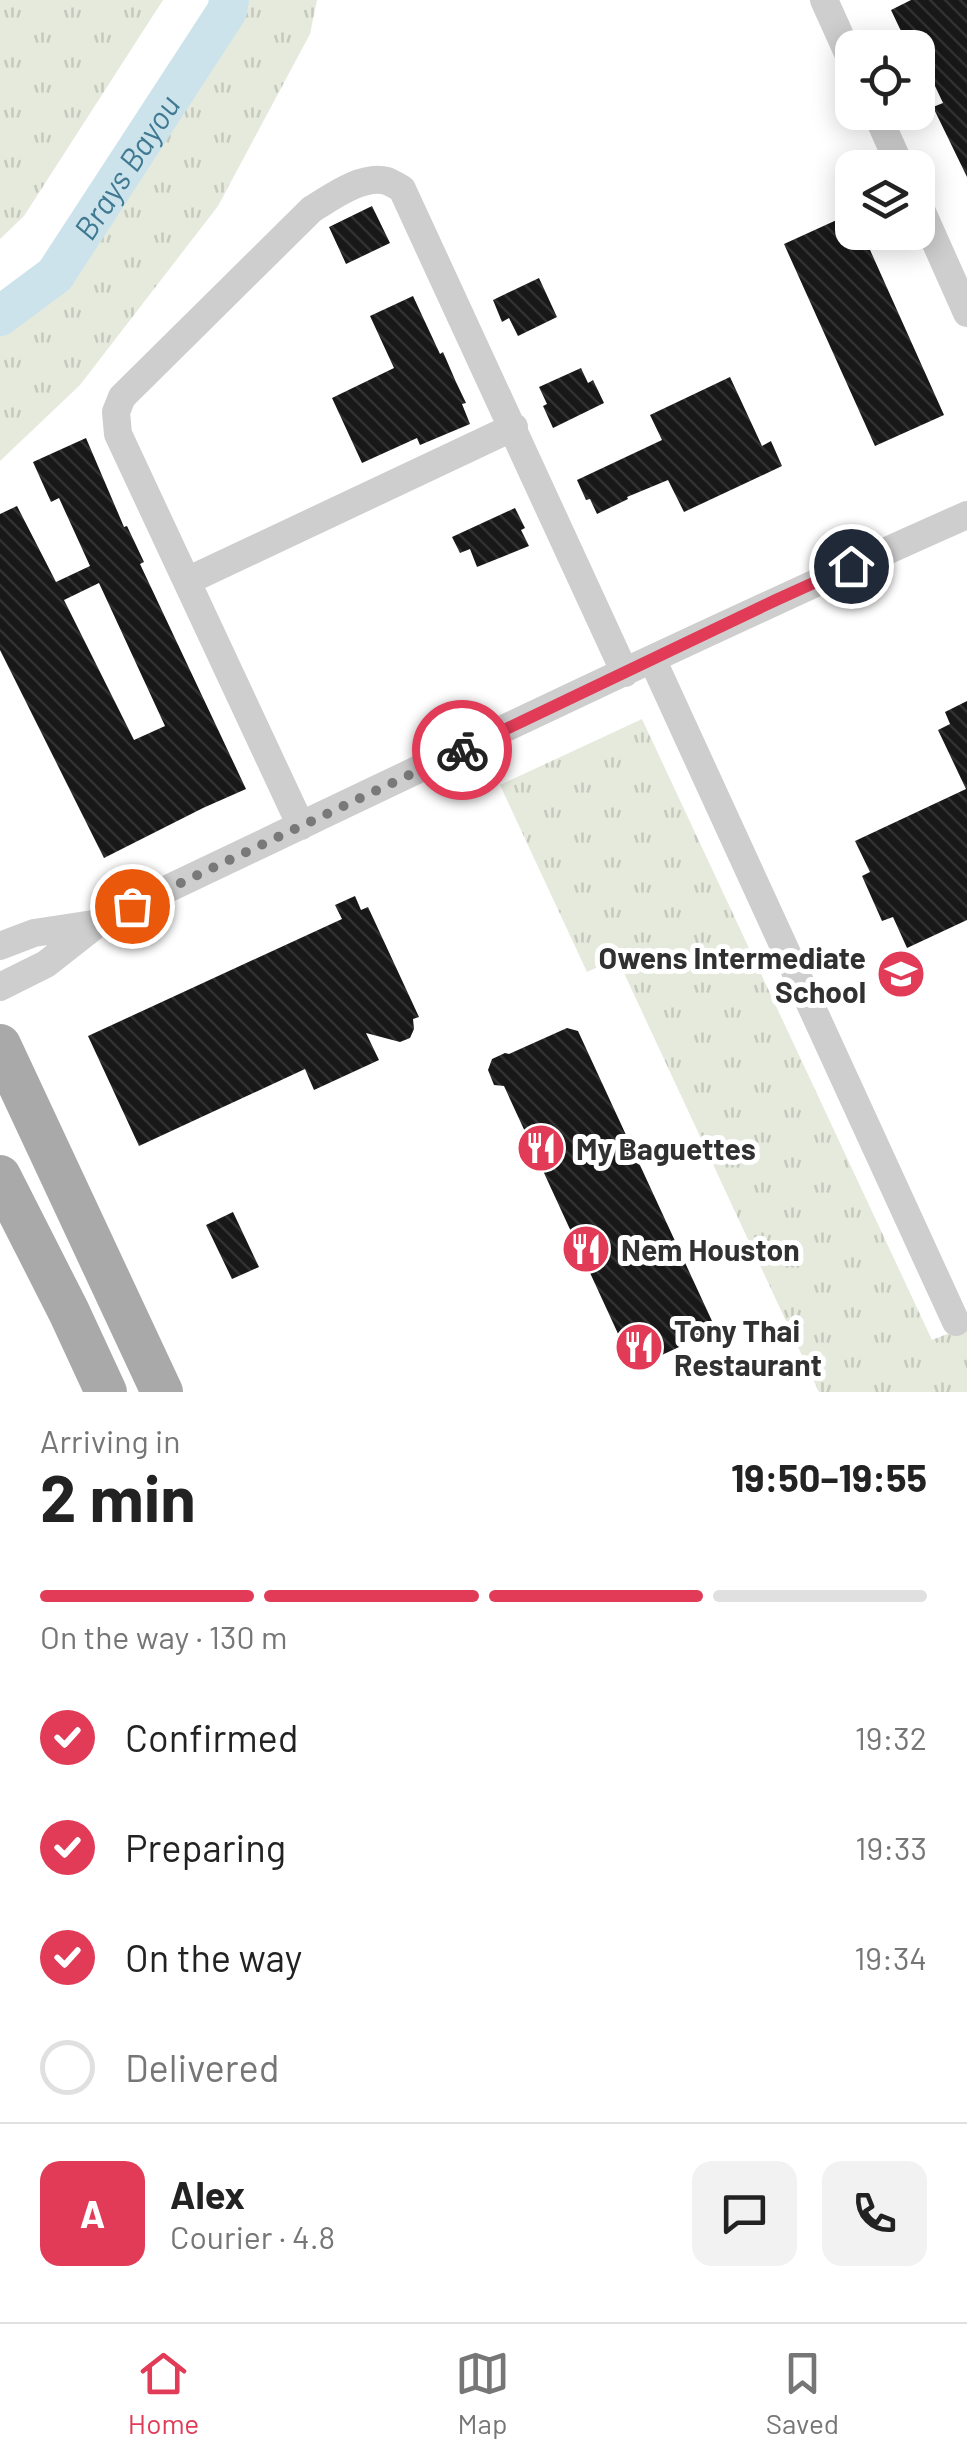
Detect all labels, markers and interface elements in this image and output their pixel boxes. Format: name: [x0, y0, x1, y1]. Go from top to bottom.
map controls: [835, 30, 935, 250]
button: locate: [835, 30, 935, 130]
water label: Brays Bayou: [65, 87, 187, 246]
button: layers: [835, 150, 935, 250]
pin: [809, 524, 894, 609]
icon: home: [824, 539, 879, 594]
courier: [412, 700, 512, 800]
icon: bike: [435, 723, 490, 778]
pin: [90, 864, 175, 949]
icon: bag: [105, 879, 160, 934]
place label: Owens Intermediate School: [599, 939, 866, 1009]
school or university icon: Owens Intermediate School: [875, 948, 927, 1000]
restaurant icon: My Baguettes: [515, 1122, 567, 1174]
place label: My Baguettes: [576, 1130, 756, 1166]
restaurant icon: Nem Houston: [560, 1223, 612, 1275]
place label: Nem Houston: [621, 1231, 800, 1267]
place label: Tony Thai Restaurant: [674, 1312, 822, 1382]
restaurant icon: Tony Thai Restaurant: [613, 1321, 665, 1373]
text: Arriving in: [40, 1421, 180, 1459]
text: 19:50–19:55: [731, 1454, 927, 1500]
text: 2 min: [40, 1457, 196, 1535]
text: On the way · 130 m: [40, 1617, 287, 1655]
icon: check: [40, 1710, 95, 1765]
text: Confirmed: [125, 1714, 298, 1760]
text: 19:32: [855, 1718, 927, 1756]
icon: check: [40, 1820, 95, 1875]
text: Preparing: [125, 1824, 286, 1870]
text: 19:33: [855, 1828, 927, 1866]
icon: check: [40, 1930, 95, 1985]
text: On the way: [125, 1934, 302, 1980]
text: 19:34: [854, 1938, 927, 1976]
text: Delivered: [125, 2044, 279, 2090]
button: chat: [692, 2161, 797, 2266]
button: phone: [822, 2161, 927, 2266]
text: Alex: [170, 2171, 245, 2217]
text: A: [80, 2190, 105, 2236]
text: Courier · 4.8: [170, 2217, 335, 2255]
tab: Home: [128, 2346, 199, 2440]
tab: Map: [455, 2346, 510, 2440]
tab: Saved: [766, 2346, 839, 2440]

